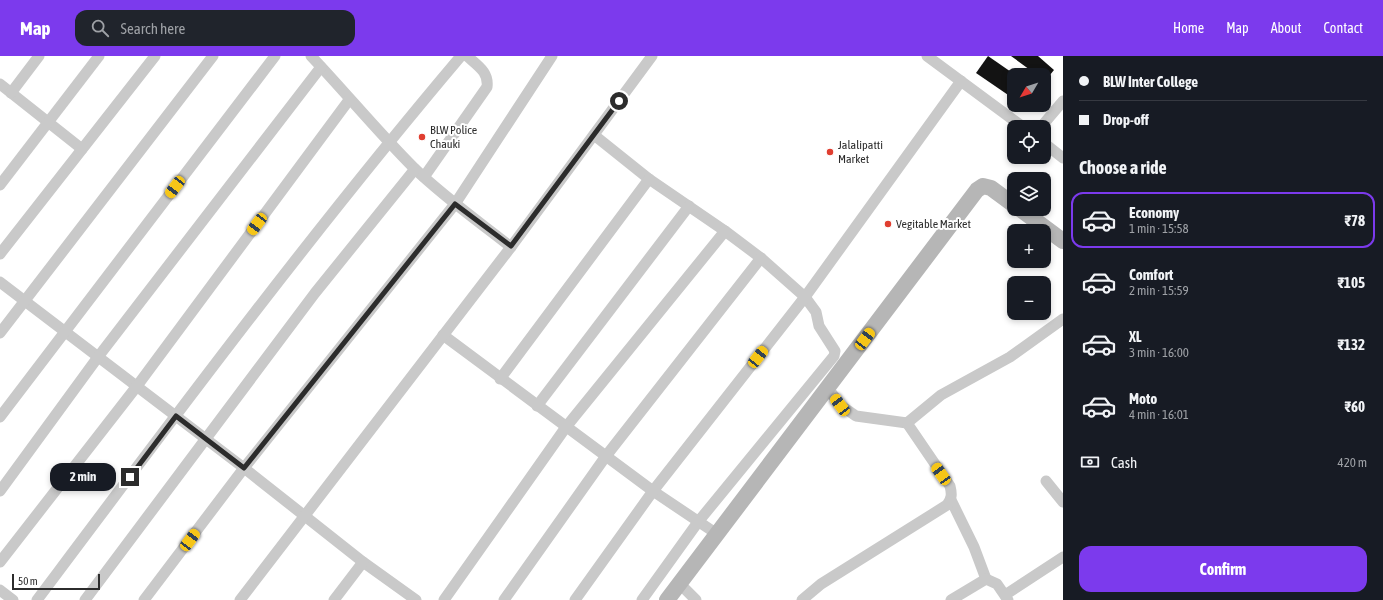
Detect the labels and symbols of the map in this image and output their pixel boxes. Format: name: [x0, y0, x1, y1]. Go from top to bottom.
north arrow: [1007, 68, 1051, 112]
route start: [610, 92, 628, 110]
place label: BLW Police Chauki: [430, 123, 477, 151]
marker: BLW Police Chauki: [417, 132, 427, 142]
place label: Jalalipatti Market: [838, 138, 883, 166]
marker: Jalalipatti Market: [825, 147, 835, 157]
car: [163, 174, 187, 200]
car: [245, 211, 269, 237]
place label: Vegitable Market: [896, 217, 971, 231]
marker: Vegitable Market: [883, 219, 893, 229]
car: [853, 326, 877, 352]
car: [746, 344, 770, 370]
car: [828, 392, 852, 418]
car: [929, 461, 953, 487]
callout: 2 min: [50, 463, 116, 491]
route end: [121, 468, 139, 486]
car: [178, 527, 202, 553]
scale bar: [12, 572, 100, 591]

